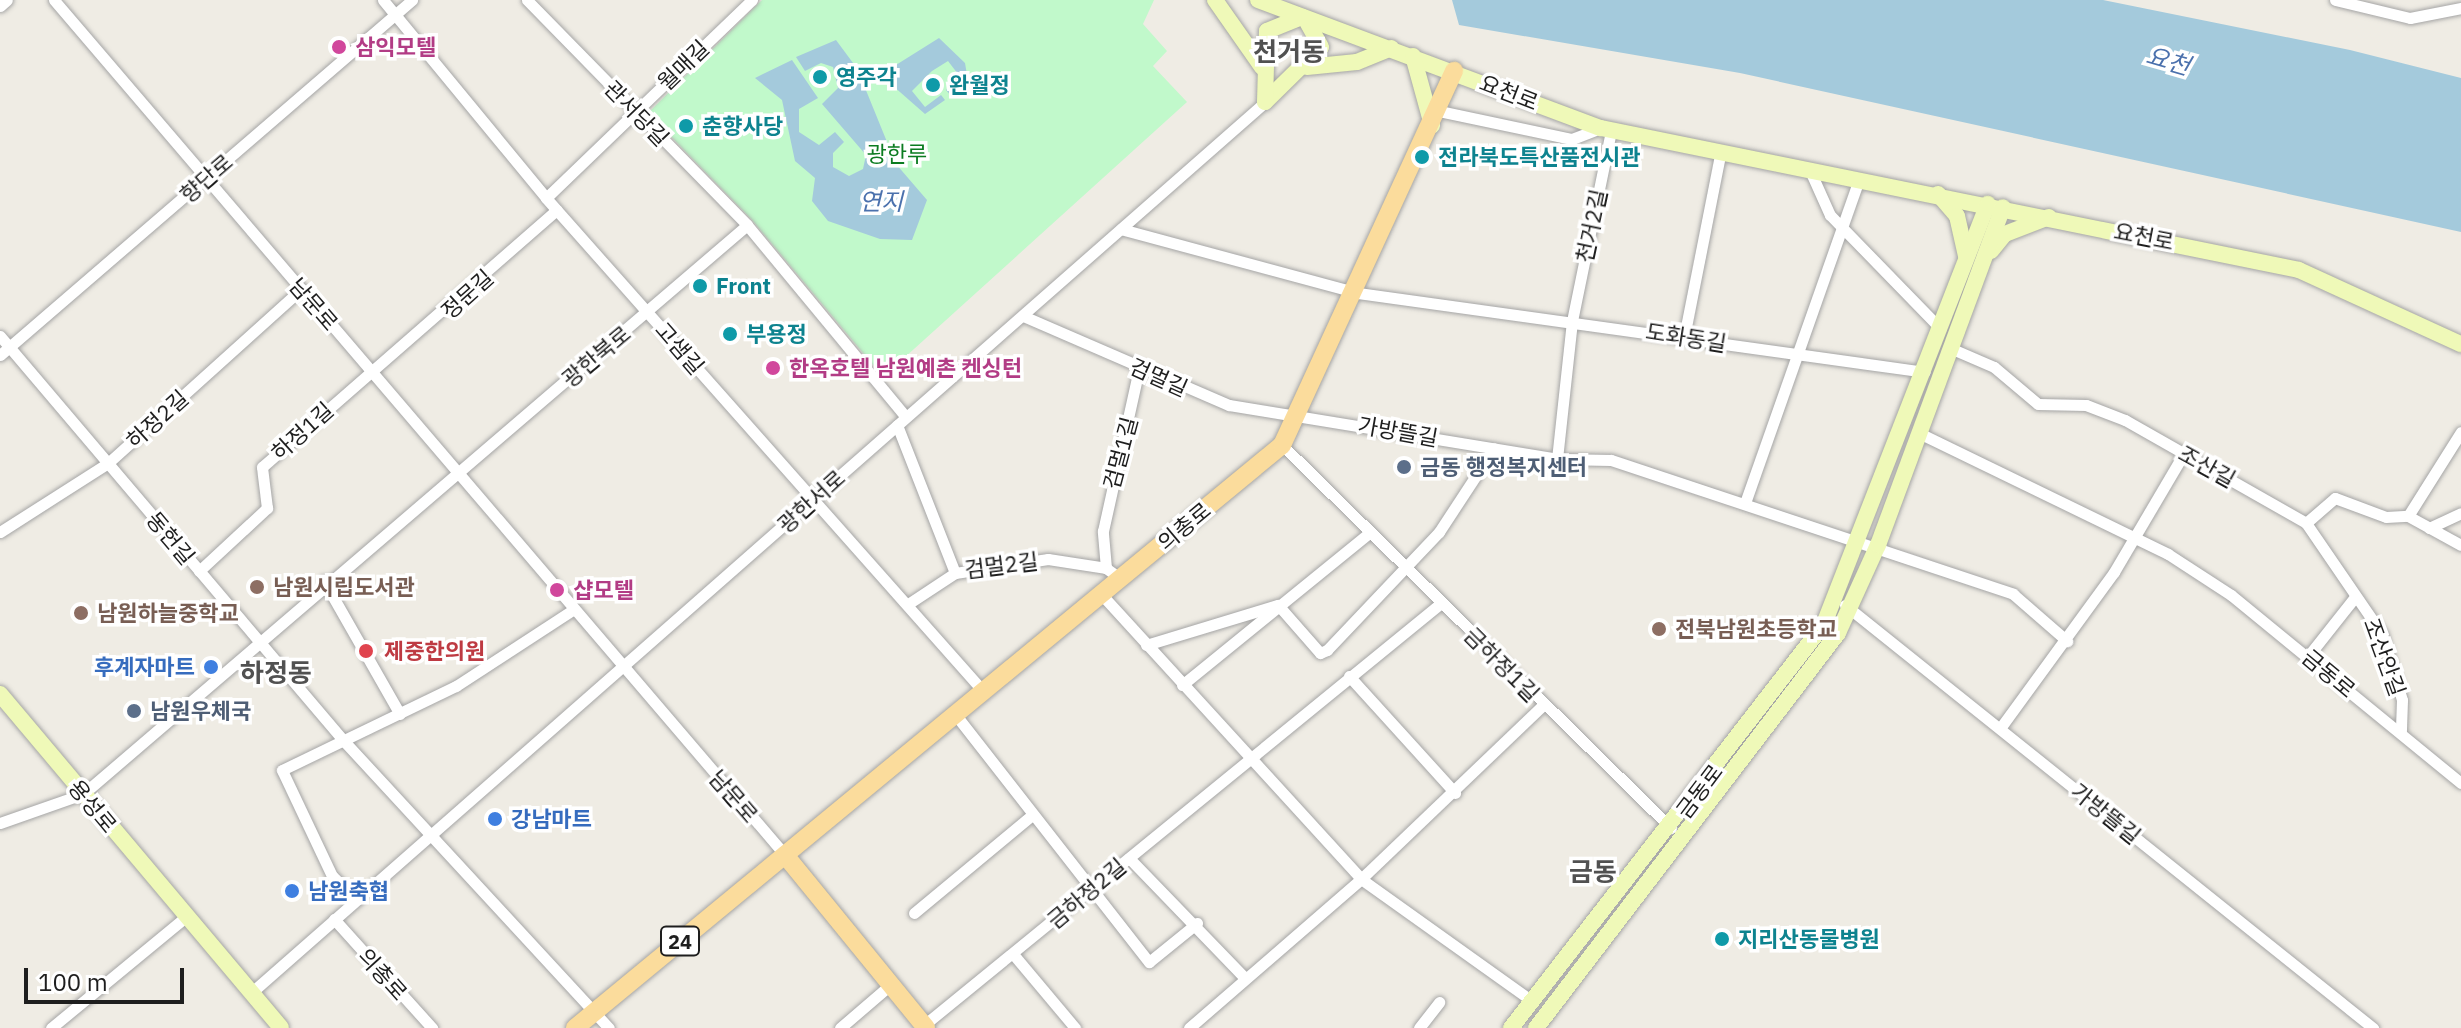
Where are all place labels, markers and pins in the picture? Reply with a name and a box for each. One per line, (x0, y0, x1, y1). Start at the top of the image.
place label: 삼익모텔 (355, 34, 436, 60)
marker: 삼익모텔 (330, 38, 348, 56)
place label: 영주각 (836, 64, 897, 90)
marker: 영주각 (811, 68, 829, 86)
place label: 완월정 (949, 72, 1010, 98)
marker: 완월정 (924, 76, 942, 94)
place label: 춘향사당 (702, 113, 783, 139)
marker: 춘향사당 (677, 117, 695, 135)
place label: 전라북도특산품전시관 (1438, 144, 1640, 170)
marker: 전라북도특산품전시관 (1413, 148, 1431, 166)
place label: Front (716, 273, 771, 299)
marker: Front (691, 277, 709, 295)
place label: 부용정 (746, 321, 807, 347)
marker: 부용정 (721, 325, 739, 343)
place label: 한옥호텔 남원예촌 켄싱턴 (789, 355, 1022, 381)
marker: 한옥호텔 남원예촌 켄싱턴 (764, 359, 782, 377)
place label: 금동 행정복지센터 (1420, 454, 1587, 480)
marker: 금동 행정복지센터 (1395, 458, 1413, 476)
place label: 남원시립도서관 (273, 574, 415, 600)
place label: 샵모텔 (573, 577, 634, 603)
marker: 남원시립도서관 (248, 578, 266, 596)
marker: 샵모텔 (548, 581, 566, 599)
place label: 남원하늘중학교 (97, 600, 239, 626)
marker: 남원하늘중학교 (72, 604, 90, 622)
place label: 전북남원초등학교 (1675, 616, 1837, 642)
marker: 전북남원초등학교 (1650, 620, 1668, 638)
place label: 제중한의원 (384, 638, 485, 664)
marker: 제중한의원 (355, 640, 377, 662)
place label: 후계자마트 (94, 654, 195, 680)
marker: 후계자마트 (202, 658, 220, 676)
place label: 남원우체국 (150, 698, 251, 724)
marker: 남원우체국 (125, 702, 143, 720)
place label: 강남마트 (511, 806, 592, 832)
marker: 강남마트 (486, 810, 504, 828)
place label: 남원축협 (308, 878, 389, 904)
marker: 남원축협 (283, 882, 301, 900)
place label: 지리산동물병원 (1738, 926, 1880, 952)
marker: 지리산동물병원 (1713, 930, 1731, 948)

